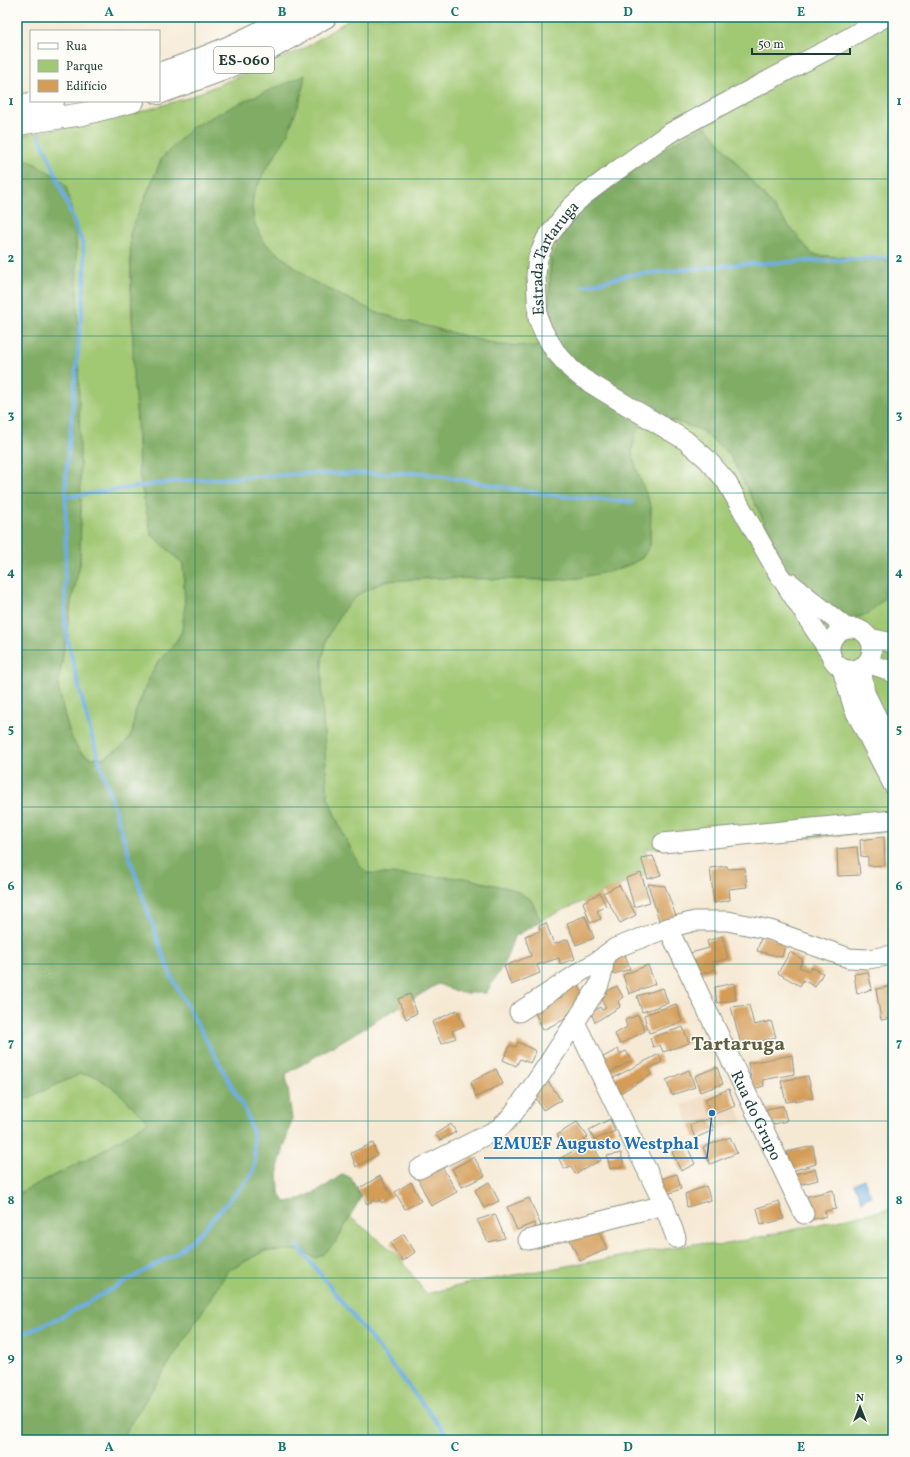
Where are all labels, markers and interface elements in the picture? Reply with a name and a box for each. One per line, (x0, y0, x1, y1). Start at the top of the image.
text: A (104, 4, 114, 22)
text: B (278, 4, 287, 22)
text: C (451, 4, 459, 22)
text: D (623, 4, 633, 22)
text: E (797, 4, 805, 22)
legend (30, 30, 160, 102)
scale bar (752, 30, 850, 56)
text: 50 m (758, 37, 784, 53)
text: Rua (66, 39, 87, 55)
road number: ES-060 (214, 47, 274, 73)
text: Parque (66, 59, 103, 75)
text: Edifício (66, 79, 107, 95)
text: 1 (8, 93, 14, 111)
text: 1 (896, 93, 902, 111)
street label: Estrada Tartaruga (527, 196, 584, 316)
text: 2 (8, 250, 15, 268)
text: 2 (896, 250, 903, 268)
text: 3 (8, 407, 15, 425)
text: 3 (896, 407, 903, 425)
text: 4 (7, 564, 15, 582)
text: 4 (895, 564, 903, 582)
text: 5 (8, 721, 14, 739)
text: 5 (896, 721, 902, 739)
text: 6 (7, 878, 15, 896)
text: 6 (895, 878, 903, 896)
district label: Tartaruga (691, 1031, 785, 1059)
text: 7 (8, 1035, 14, 1053)
text: 7 (896, 1035, 902, 1053)
street label: Rua do Grupo (724, 1067, 786, 1164)
callout: EMUEF Augusto Westphal (484, 1129, 707, 1158)
text: EMUEF Augusto Westphal (493, 1133, 699, 1156)
text: 8 (7, 1192, 15, 1210)
text: 8 (895, 1192, 903, 1210)
text: 9 (7, 1349, 15, 1367)
text: 9 (895, 1349, 903, 1367)
north arrow (840, 1387, 880, 1427)
text: N (856, 1391, 864, 1406)
text: A (104, 1439, 114, 1457)
text: B (278, 1439, 287, 1457)
text: C (451, 1439, 459, 1457)
text: D (623, 1439, 633, 1457)
text: E (797, 1439, 805, 1457)

